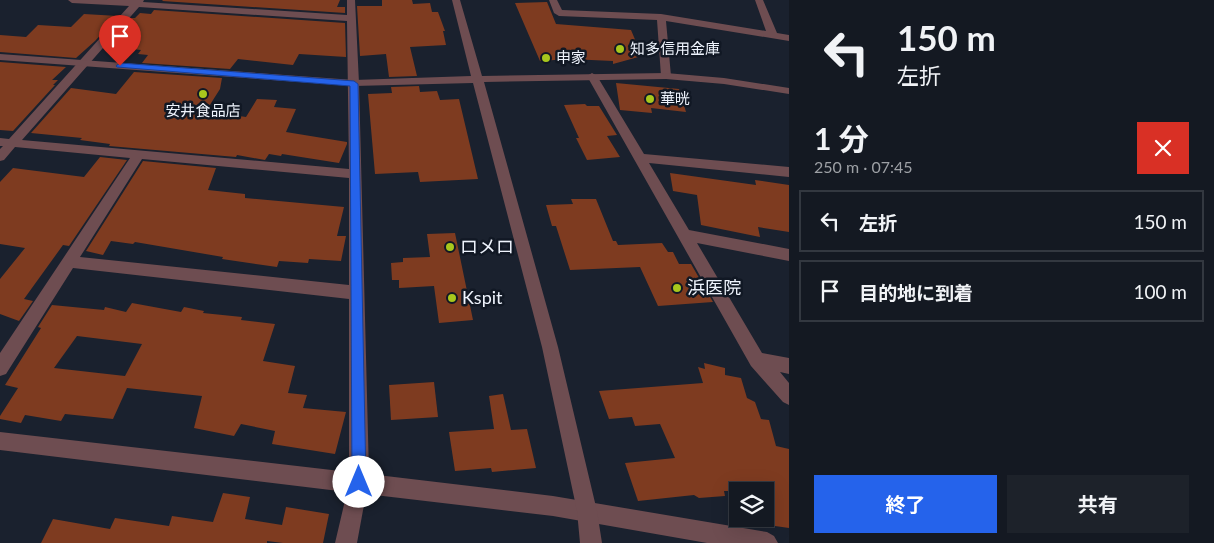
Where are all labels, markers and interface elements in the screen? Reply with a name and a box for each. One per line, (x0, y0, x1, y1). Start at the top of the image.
pin (99, 15, 141, 66)
text: 150 m (897, 16, 996, 58)
icon: left (814, 20, 879, 85)
icon: arrive (106, 22, 134, 50)
place label: 知多信用金庫 (630, 39, 720, 57)
marker: 知多信用金庫 (614, 43, 626, 55)
place label: 申家 (556, 48, 586, 66)
marker: 申家 (540, 52, 552, 64)
text: 左折 (897, 62, 941, 89)
marker: 安井食品店 (197, 88, 209, 100)
place label: 華晄 (660, 89, 690, 107)
marker: 華晄 (644, 93, 656, 105)
place label: 安井食品店 (165, 101, 241, 119)
text: 1 分 (814, 120, 869, 156)
button: close (1137, 122, 1189, 174)
text: 250 m · 07:45 (814, 157, 913, 176)
icon: left (816, 207, 844, 235)
text: 150 m (1133, 210, 1187, 233)
text: 左折 (859, 211, 897, 234)
place label: ロメロ (460, 235, 514, 257)
marker: ロメロ (444, 241, 456, 253)
place label: 浜医院 (687, 276, 741, 298)
icon: arrive (816, 277, 844, 305)
text: 100 m (1133, 280, 1187, 303)
text: 目的地に到着 (859, 281, 973, 304)
marker: 浜医院 (671, 282, 683, 294)
place label: Kspit (462, 286, 503, 308)
marker: Kspit (446, 292, 458, 304)
position arrow (332, 455, 384, 507)
button: 終了 (814, 475, 997, 533)
button: 共有 (1007, 475, 1189, 533)
map controls (729, 482, 774, 527)
button: layers (729, 482, 774, 527)

